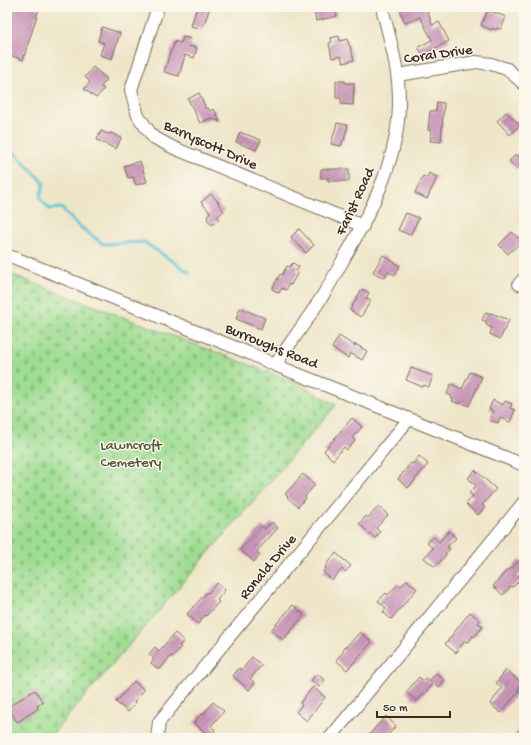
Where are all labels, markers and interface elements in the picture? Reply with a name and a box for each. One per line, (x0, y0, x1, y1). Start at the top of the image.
street label: Coral Drive (403, 41, 474, 69)
street label: Barryscott Drive (160, 117, 260, 175)
street label: Farist Road (332, 164, 380, 239)
street label: Burroughs Road (221, 320, 321, 374)
park label: Lawncroft Cemetery (100, 437, 164, 472)
street label: Ronald Drive (236, 531, 301, 604)
scale bar (377, 693, 450, 719)
text: 50 m (383, 702, 408, 716)

